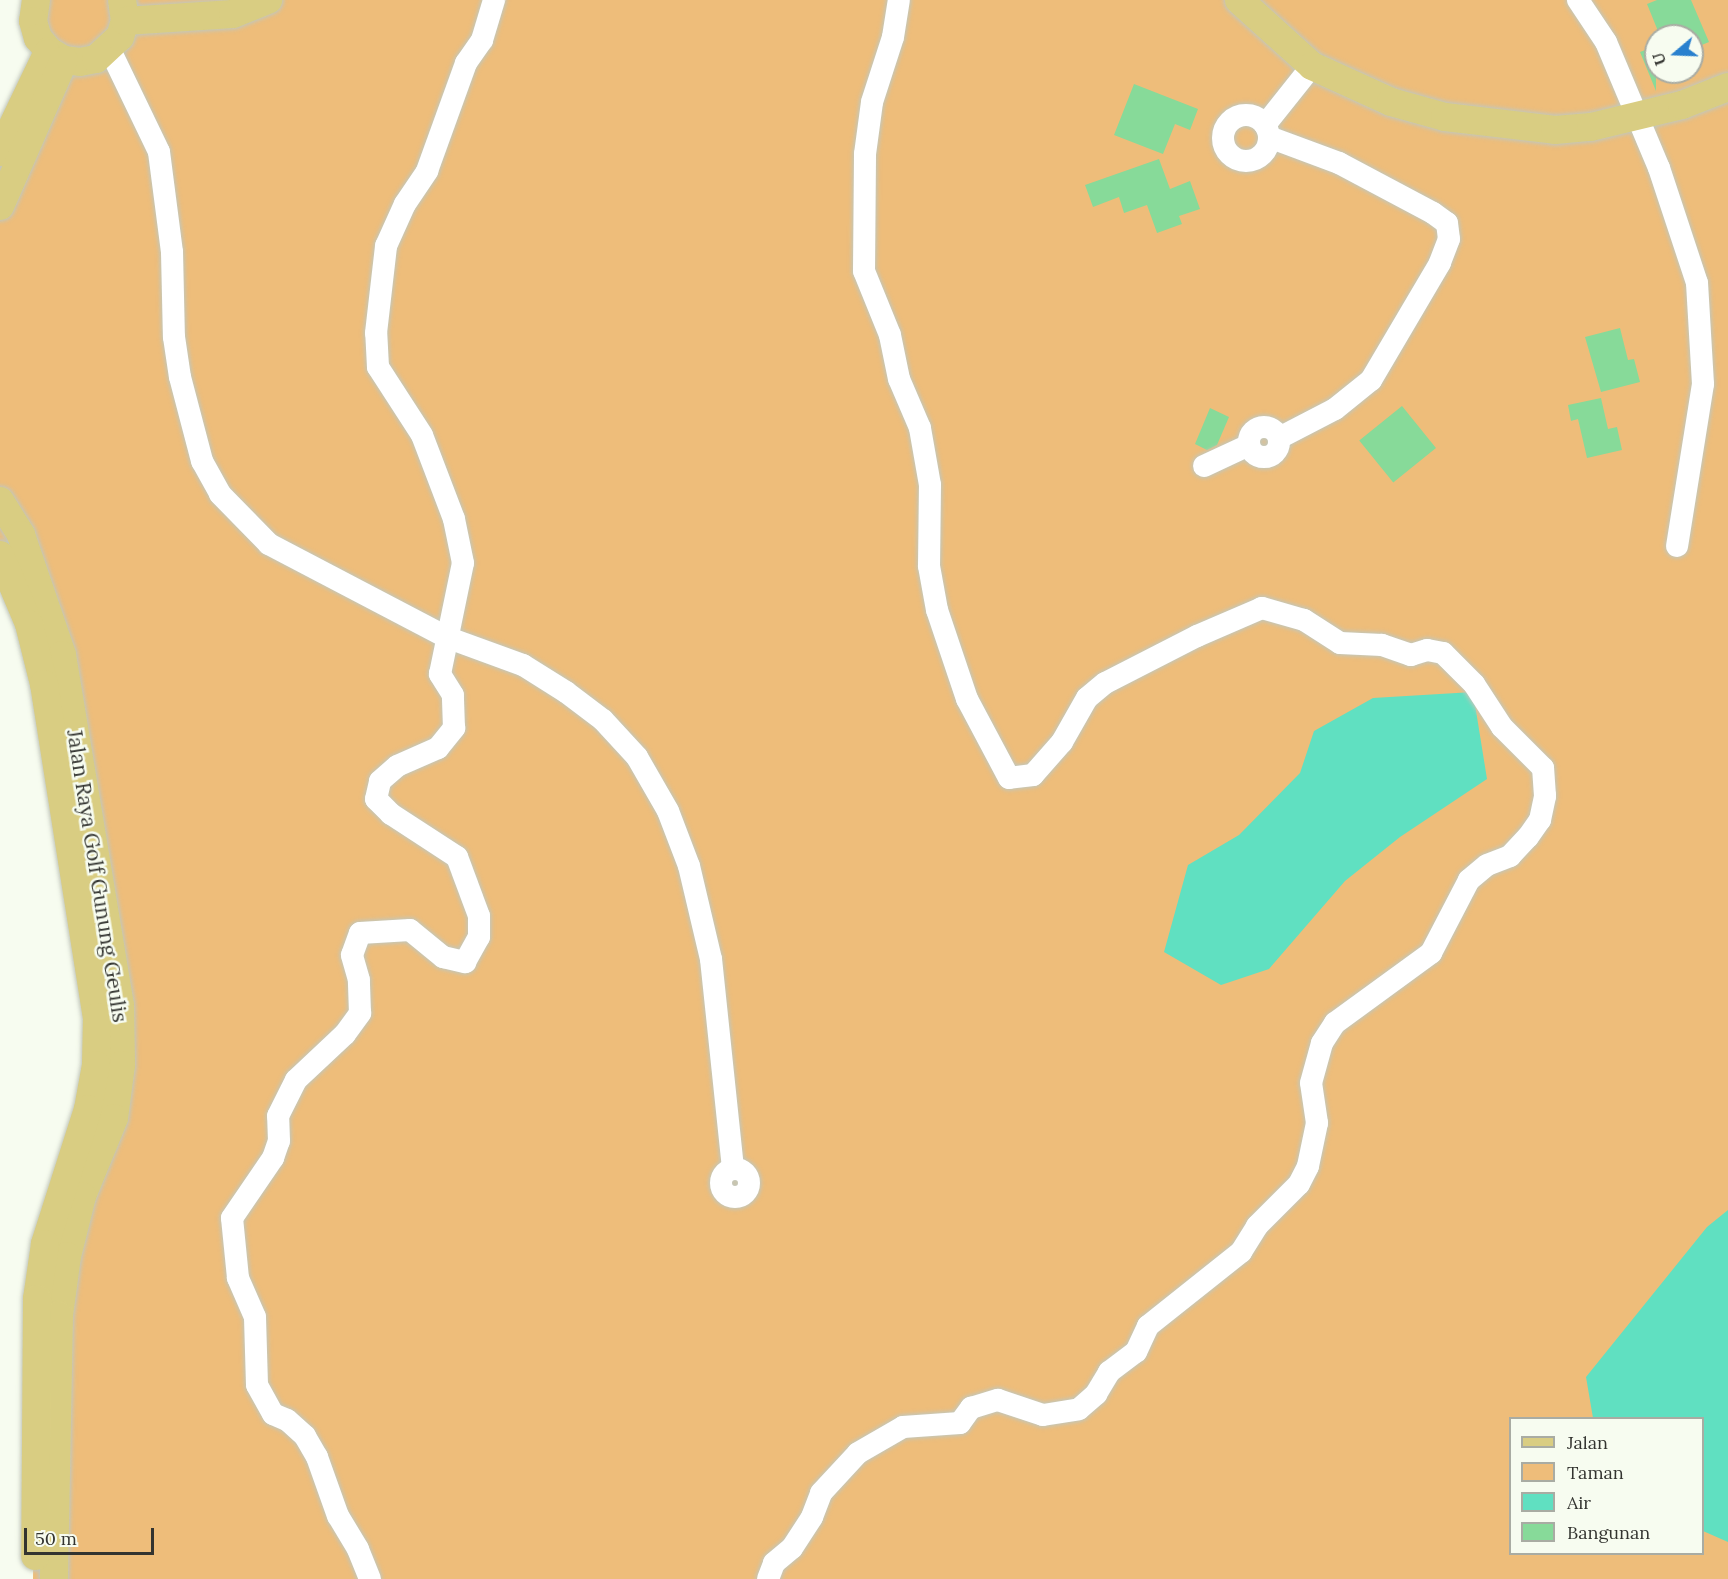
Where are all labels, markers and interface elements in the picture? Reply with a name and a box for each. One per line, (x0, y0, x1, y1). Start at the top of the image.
north arrow (1644, 24, 1704, 84)
text: U (1647, 50, 1670, 68)
street label: Jalan Raya Golf Gunung Geulis (61, 728, 133, 1024)
legend (1509, 1417, 1704, 1555)
text: Jalan (1567, 1431, 1608, 1454)
text: Taman (1567, 1461, 1624, 1484)
text: Air (1567, 1491, 1591, 1514)
scale bar (27, 1516, 158, 1554)
text: Bangunan (1567, 1521, 1650, 1544)
text: 50 m (35, 1527, 77, 1550)

